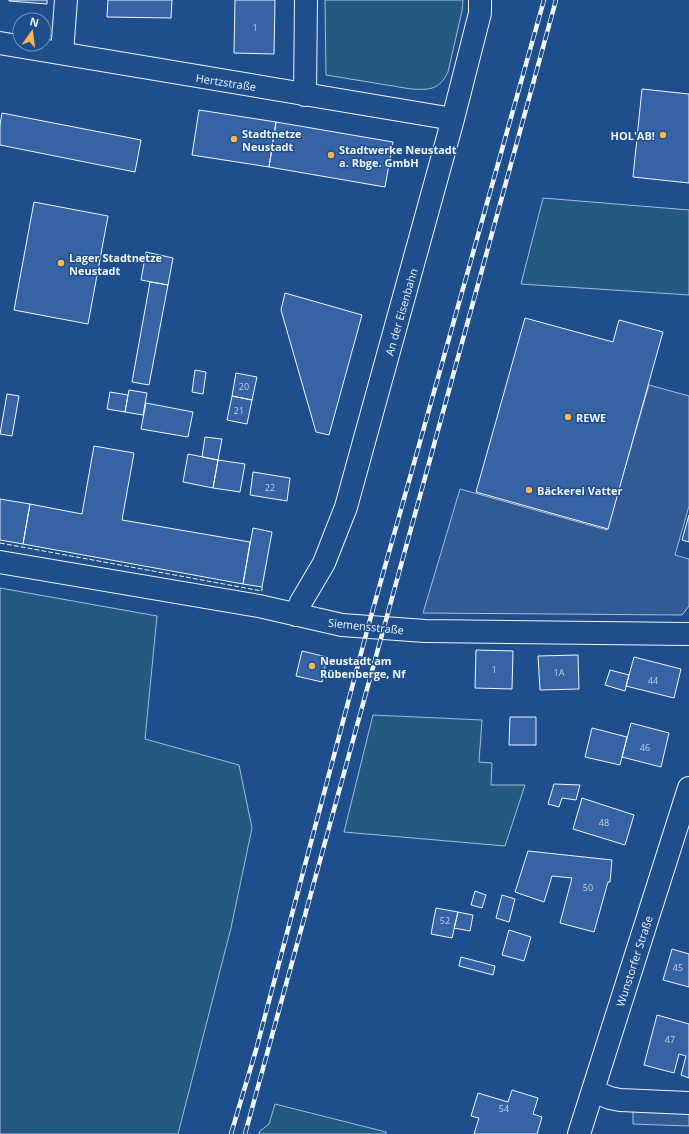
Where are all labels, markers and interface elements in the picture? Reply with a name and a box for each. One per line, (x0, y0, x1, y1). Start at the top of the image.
north arrow (12, 12, 52, 52)
text: N (28, 13, 41, 30)
house number: 1 (252, 21, 258, 34)
street label: Hertzstraße (195, 70, 257, 94)
place label: Stadtnetze Neustadt (242, 126, 302, 154)
place label: HOL'AB! (611, 128, 655, 143)
marker: HOL'AB! (658, 130, 668, 140)
marker: Stadtnetze Neustadt (229, 134, 239, 144)
place label: Stadtwerke Neustadt a. Rbge. GmbH (339, 142, 457, 170)
marker: Stadtwerke Neustadt a. Rbge. GmbH (326, 150, 336, 160)
place label: Lager Stadtnetze Neustadt (69, 250, 163, 278)
marker: Lager Stadtnetze Neustadt (56, 258, 66, 268)
street label: An der Eisenbahn (381, 267, 421, 357)
house number: 20 (239, 380, 249, 393)
house number: 21 (234, 404, 244, 417)
place label: REWE (576, 410, 606, 425)
marker: REWE (563, 412, 573, 422)
house number: 22 (265, 481, 275, 494)
place label: Bäckerei Vatter (537, 483, 623, 498)
marker: Bäckerei Vatter (524, 485, 534, 495)
street label: Siemensstraße (327, 615, 405, 637)
place label: Neustadt am Rübenberge, Nf (320, 653, 406, 681)
marker: Neustadt am Rübenberge, Nf (307, 661, 317, 671)
house number: 1 (491, 663, 497, 676)
house number: 1A (554, 666, 565, 679)
house number: 44 (648, 674, 658, 687)
house number: 46 (640, 741, 650, 754)
house number: 48 (599, 816, 609, 829)
house number: 50 (583, 881, 593, 894)
house number: 52 (440, 914, 450, 927)
street label: Wunstorfer Straße (612, 914, 656, 1008)
house number: 45 (673, 961, 683, 974)
house number: 47 (665, 1033, 675, 1046)
house number: 54 (499, 1102, 509, 1115)

